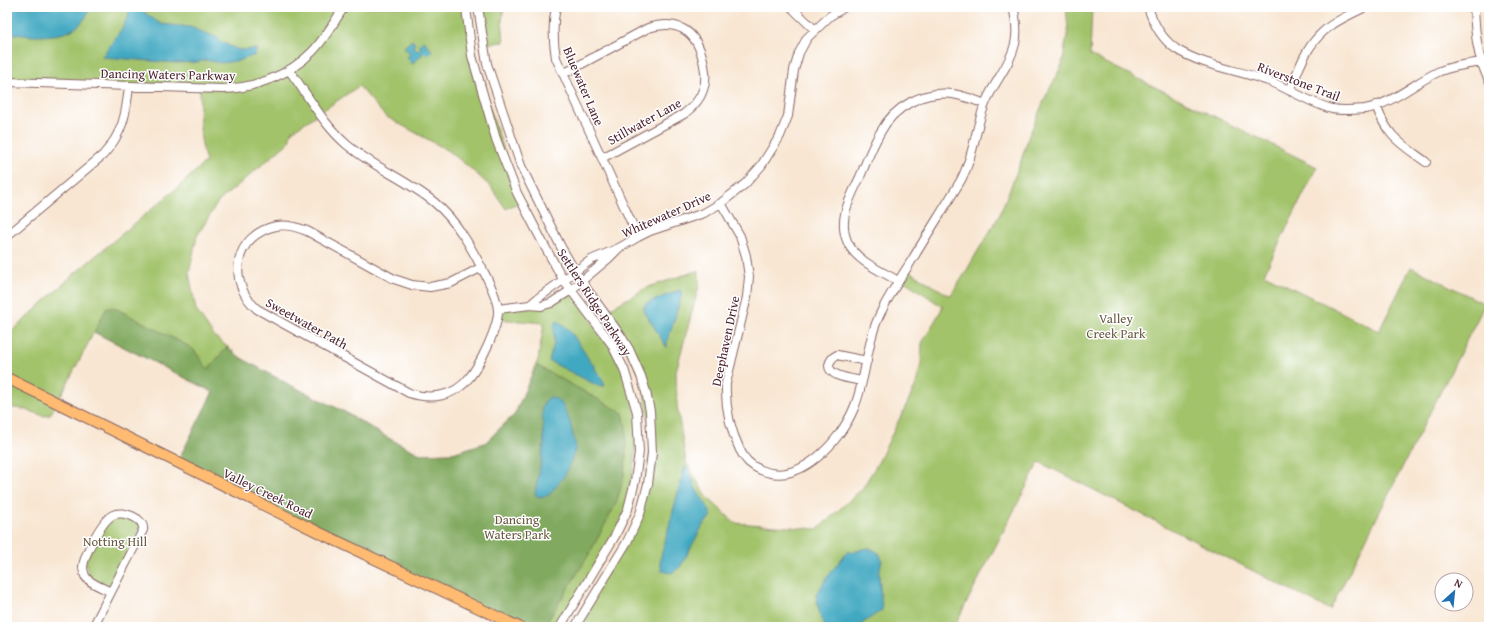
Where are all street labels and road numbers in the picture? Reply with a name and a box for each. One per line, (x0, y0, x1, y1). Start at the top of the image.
street label: Bluewater Lane (558, 44, 609, 129)
street label: Riverstone Trail (1255, 57, 1343, 106)
street label: Dancing Waters Parkway (100, 64, 236, 85)
street label: Stillwater Lane (604, 93, 685, 150)
street label: Whitewater Drive (619, 186, 714, 243)
street label: Settlers Ridge Parkway (553, 245, 637, 360)
street label: Sweetwater Path (262, 293, 352, 354)
street label: Deephaven Drive (707, 294, 744, 388)
street label: Valley Creek Road (220, 463, 316, 523)

